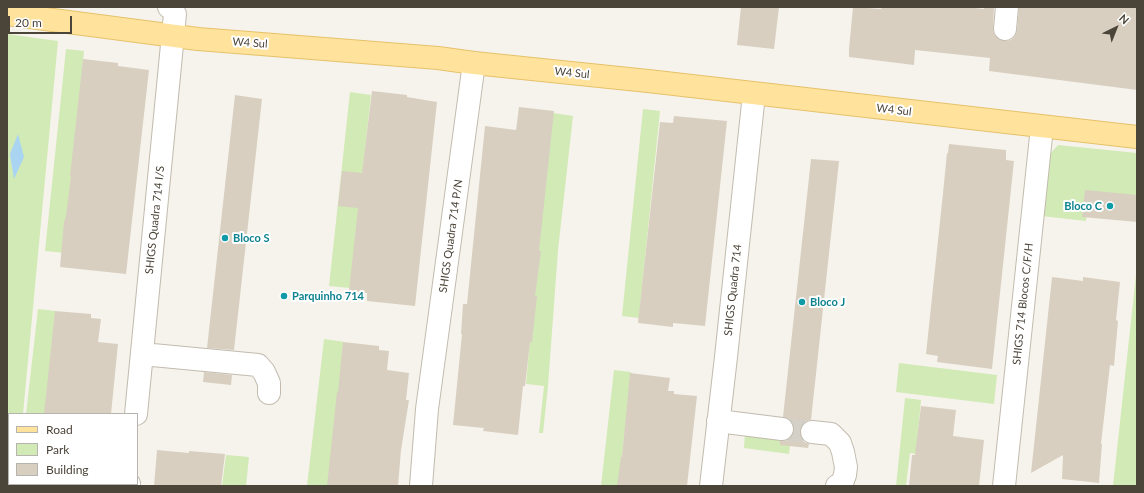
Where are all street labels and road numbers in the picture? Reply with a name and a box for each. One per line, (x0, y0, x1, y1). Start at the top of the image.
street label: W4 Sul (232, 35, 268, 51)
street label: W4 Sul (554, 65, 590, 81)
street label: W4 Sul (876, 101, 912, 119)
street label: SHIGS Quadra 714 I/S (143, 165, 167, 275)
street label: SHIGS Quadra 714 P/N (437, 178, 465, 294)
street label: SHIGS 714 Blocos C/F/H (1010, 242, 1036, 366)
street label: SHIGS Quadra 714 (722, 244, 744, 336)

